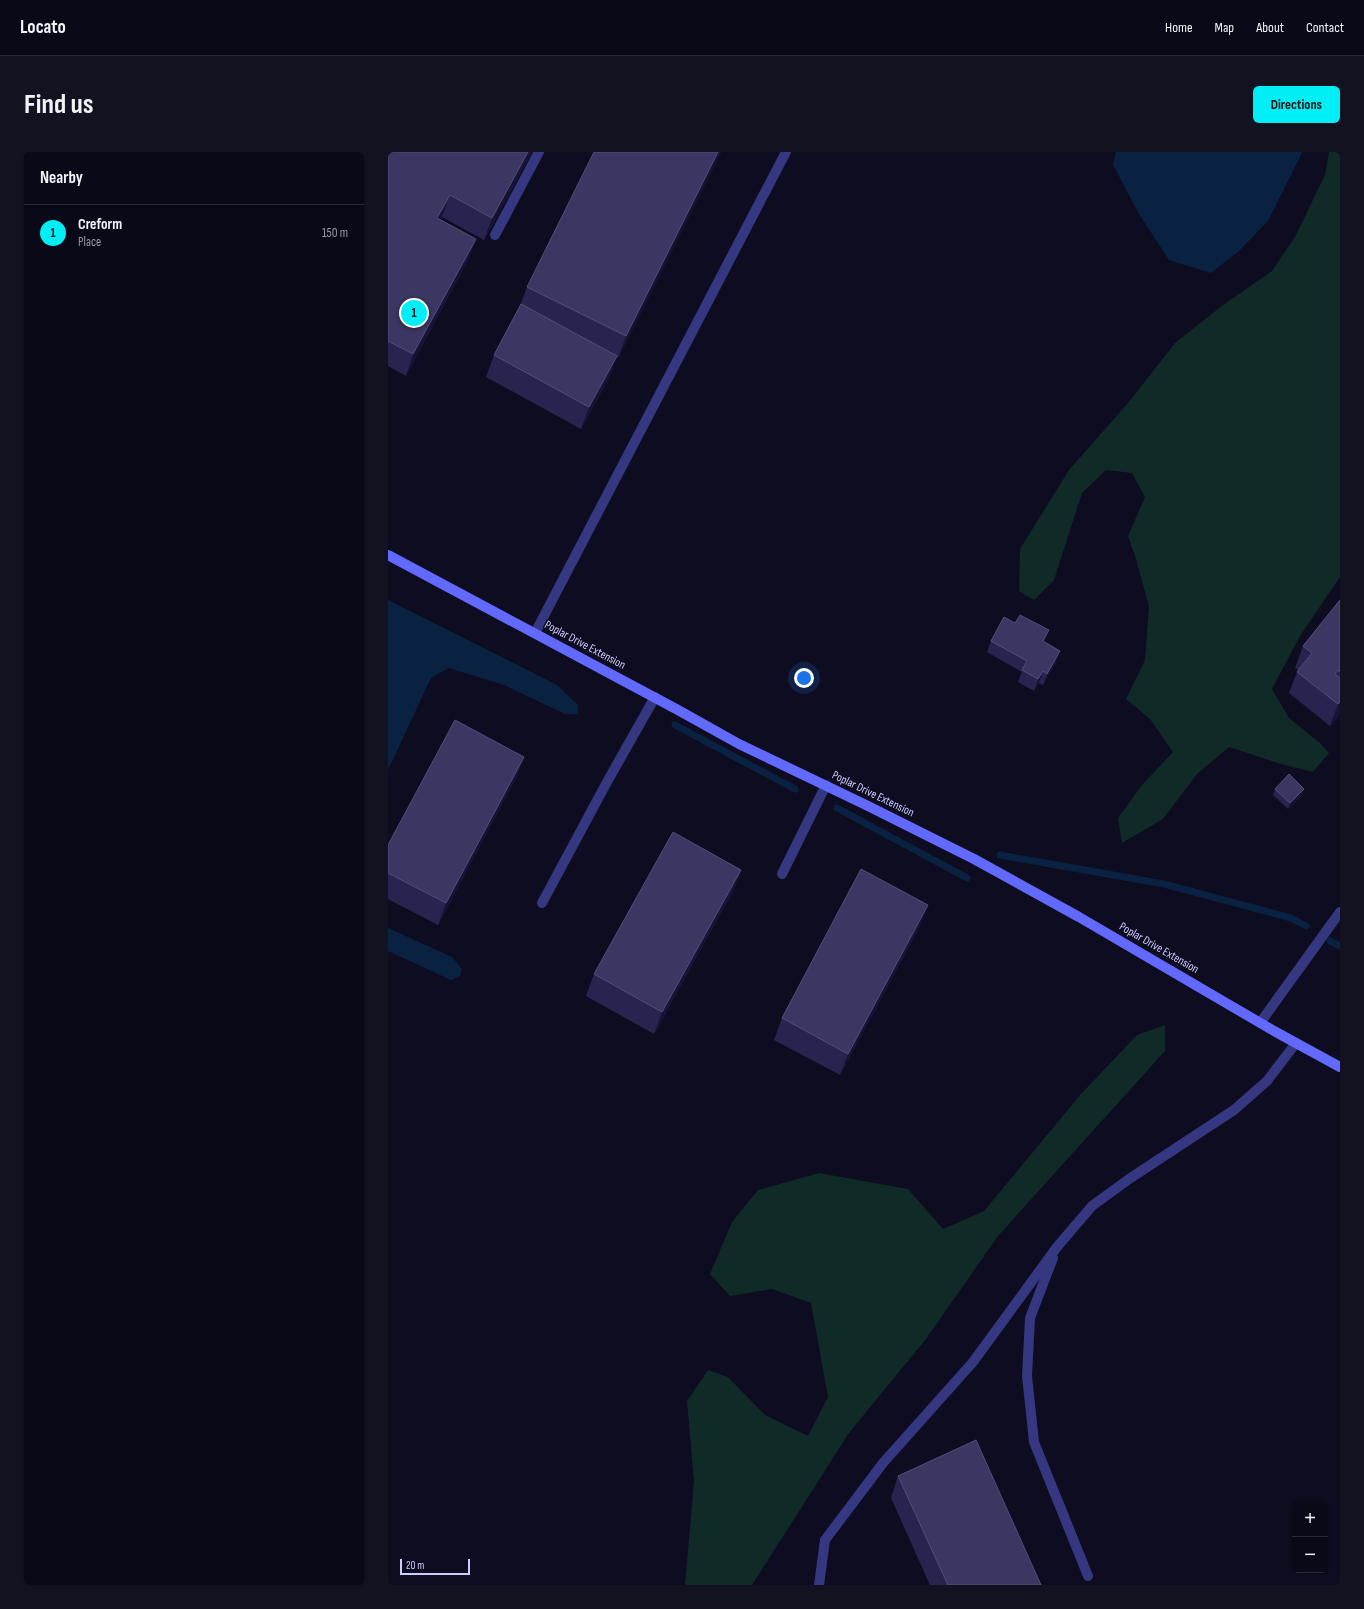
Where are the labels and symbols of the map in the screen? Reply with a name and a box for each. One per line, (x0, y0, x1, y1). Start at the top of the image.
pin: 1 (401, 298, 427, 328)
street label: Poplar Drive Extension (542, 617, 628, 673)
your location (794, 668, 814, 688)
street label: Poplar Drive Extension (829, 768, 917, 820)
street label: Poplar Drive Extension (1116, 919, 1202, 977)
scale bar (400, 1557, 470, 1576)

